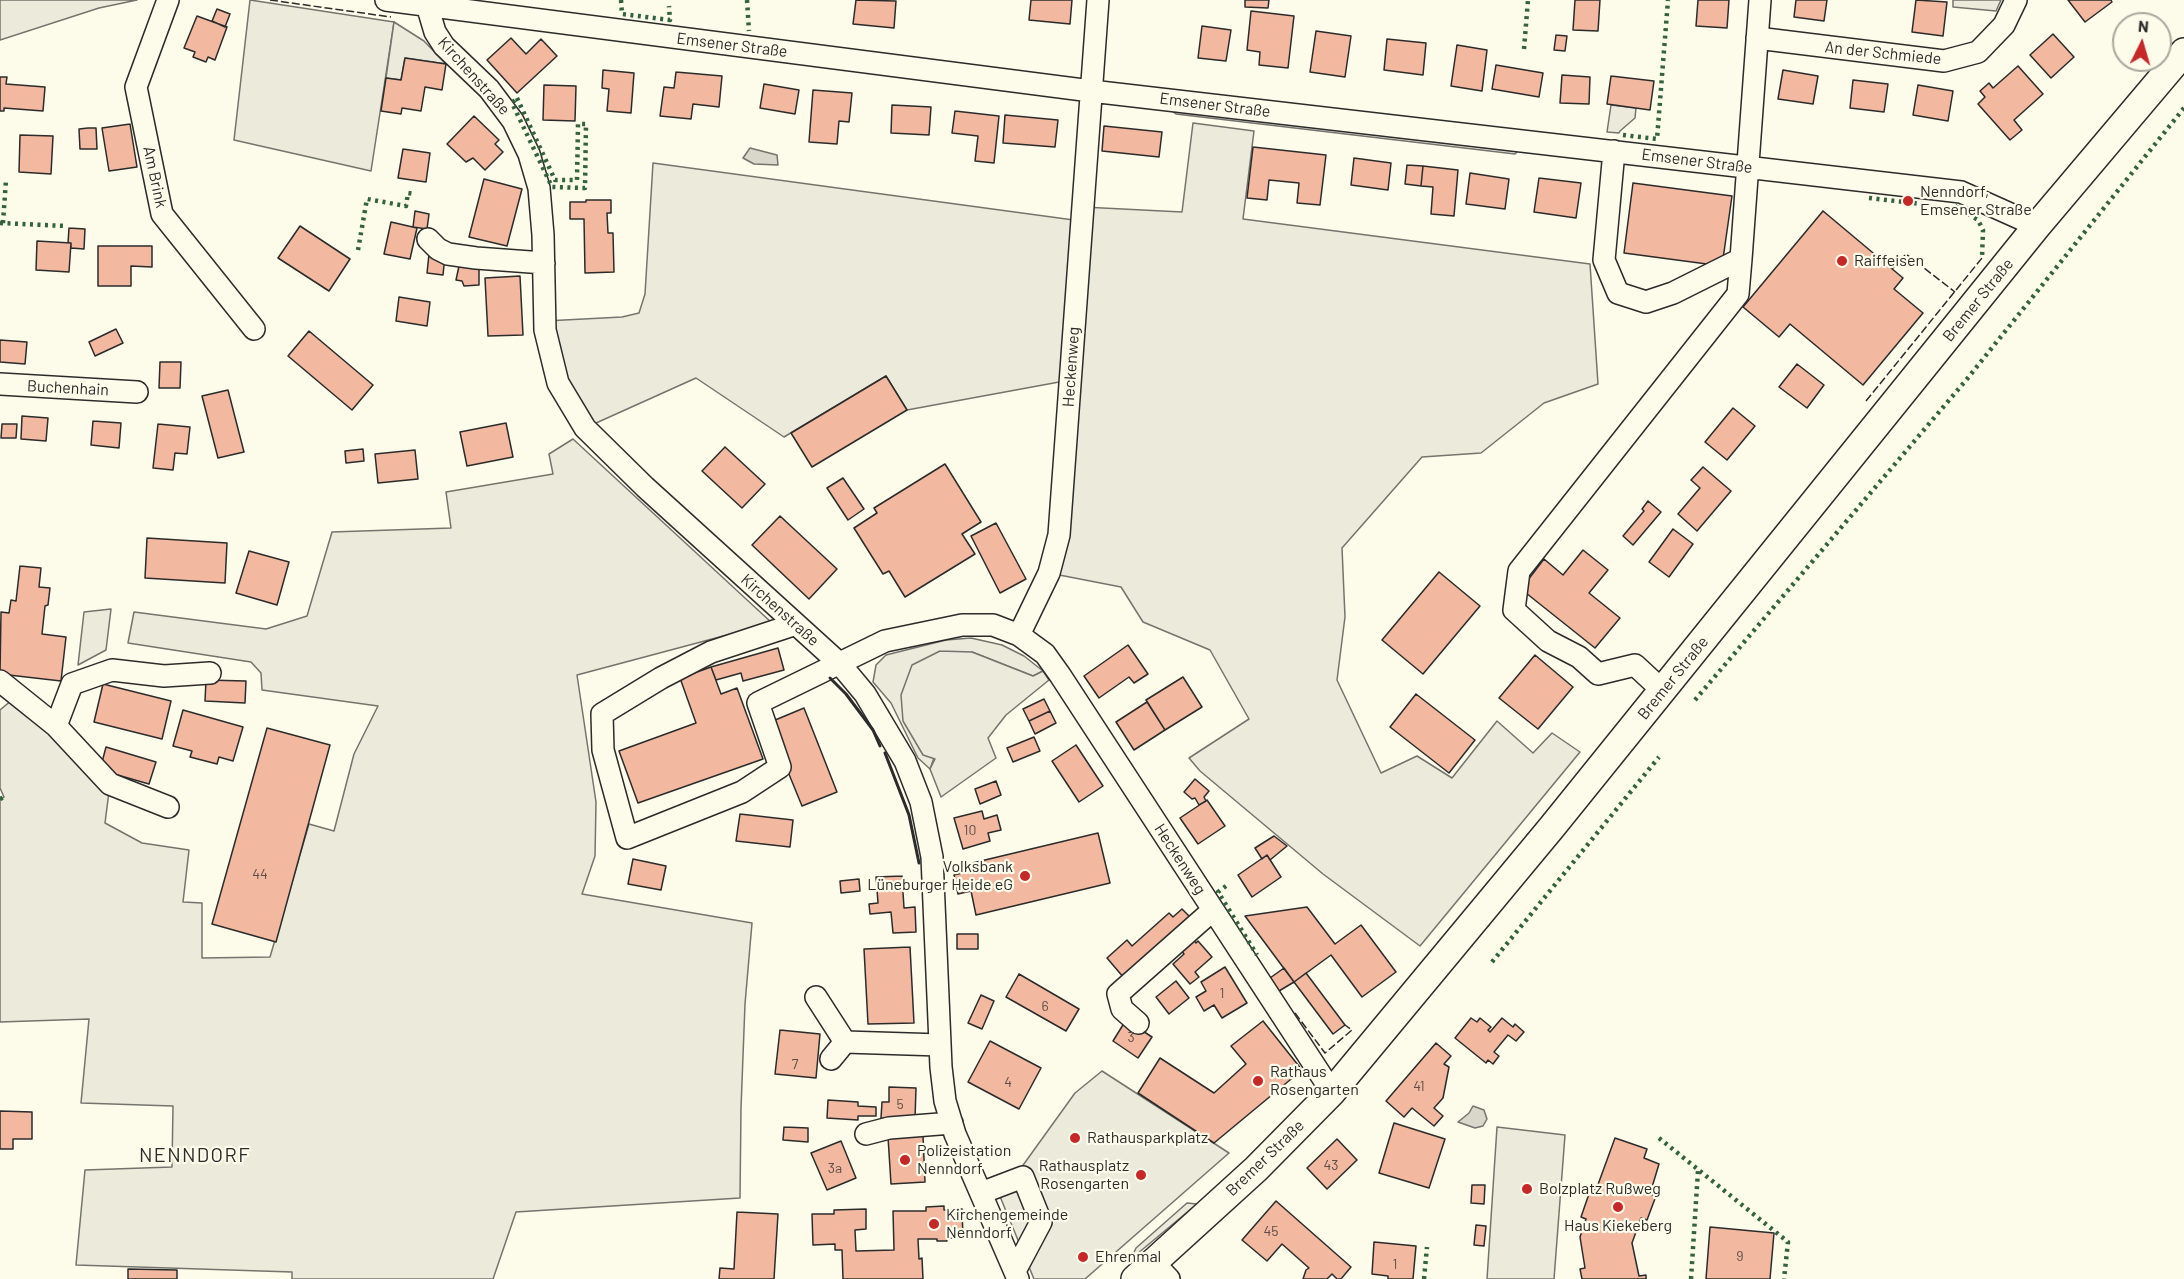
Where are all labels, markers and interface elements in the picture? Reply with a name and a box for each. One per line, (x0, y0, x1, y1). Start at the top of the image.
north arrow (2112, 12, 2172, 72)
text: N (2137, 16, 2150, 35)
street label: Emsener Straße (675, 29, 789, 61)
street label: Kirchenstraße (434, 33, 514, 119)
street label: An der Schmiede (1824, 37, 1942, 69)
street label: Emsener Straße (1158, 89, 1272, 121)
street label: Am Brink (139, 144, 171, 210)
street label: Emsener Straße (1640, 145, 1754, 177)
place label: Nenndorf, Emsener Straße (1920, 182, 2032, 220)
marker: Nenndorf, Emsener Straße (1901, 194, 1915, 208)
place label: Raiffeisen (1854, 251, 1924, 271)
marker: Raiffeisen (1835, 254, 1849, 268)
street label: Bremer Straße (1939, 254, 2017, 346)
street label: Heckenweg (1059, 326, 1083, 408)
street label: Buchenhain (27, 376, 109, 400)
street label: Kirchenstraße (737, 570, 823, 650)
street label: Bremer Straße (1634, 632, 1712, 724)
street label: Heckenweg (1150, 820, 1210, 898)
house number: 10 (964, 822, 976, 838)
place label: Volksbank Lüneburger Heide eG (867, 857, 1013, 895)
house number: 44 (252, 866, 268, 882)
marker: Volksbank Lüneburger Heide eG (1018, 869, 1032, 883)
house number: 1 (1220, 985, 1224, 1001)
house number: 6 (1041, 998, 1049, 1014)
house number: 3 (1127, 1029, 1135, 1045)
house number: 7 (792, 1056, 798, 1072)
place label: Rathaus Rosengarten (1270, 1062, 1359, 1100)
house number: 4 (1004, 1074, 1012, 1090)
marker: Rathaus Rosengarten (1251, 1074, 1265, 1088)
house number: 41 (1413, 1078, 1425, 1094)
house number: 5 (896, 1096, 904, 1112)
street label: Bremer Straße (1222, 1116, 1308, 1200)
place label: Rathausparkplatz (1087, 1128, 1208, 1148)
marker: Rathausparkplatz (1068, 1131, 1082, 1145)
place label: Polizeistation Nenndorf (917, 1141, 1011, 1179)
district label: NENNDORF (139, 1143, 251, 1167)
marker: Polizeistation Nenndorf (898, 1153, 912, 1167)
place label: Rathausplatz Rosengarten (1039, 1156, 1129, 1194)
house number: 43 (1324, 1157, 1338, 1173)
house number: 3a (828, 1160, 842, 1176)
marker: Rathausplatz Rosengarten (1134, 1168, 1148, 1182)
place label: Bolzplatz Rußweg (1539, 1179, 1661, 1199)
marker: Bolzplatz Rußweg (1520, 1182, 1534, 1196)
marker: Haus Kiekeberg (1611, 1200, 1625, 1214)
place label: Kirchengemeinde Nenndorf (946, 1205, 1068, 1243)
place label: Haus Kiekeberg (1564, 1216, 1672, 1236)
marker: Kirchengemeinde Nenndorf (927, 1217, 941, 1231)
house number: 45 (1264, 1223, 1278, 1239)
place label: Ehrenmal (1095, 1247, 1161, 1267)
house number: 9 (1736, 1248, 1744, 1264)
marker: Ehrenmal (1076, 1250, 1090, 1264)
house number: 1 (1393, 1256, 1397, 1272)

